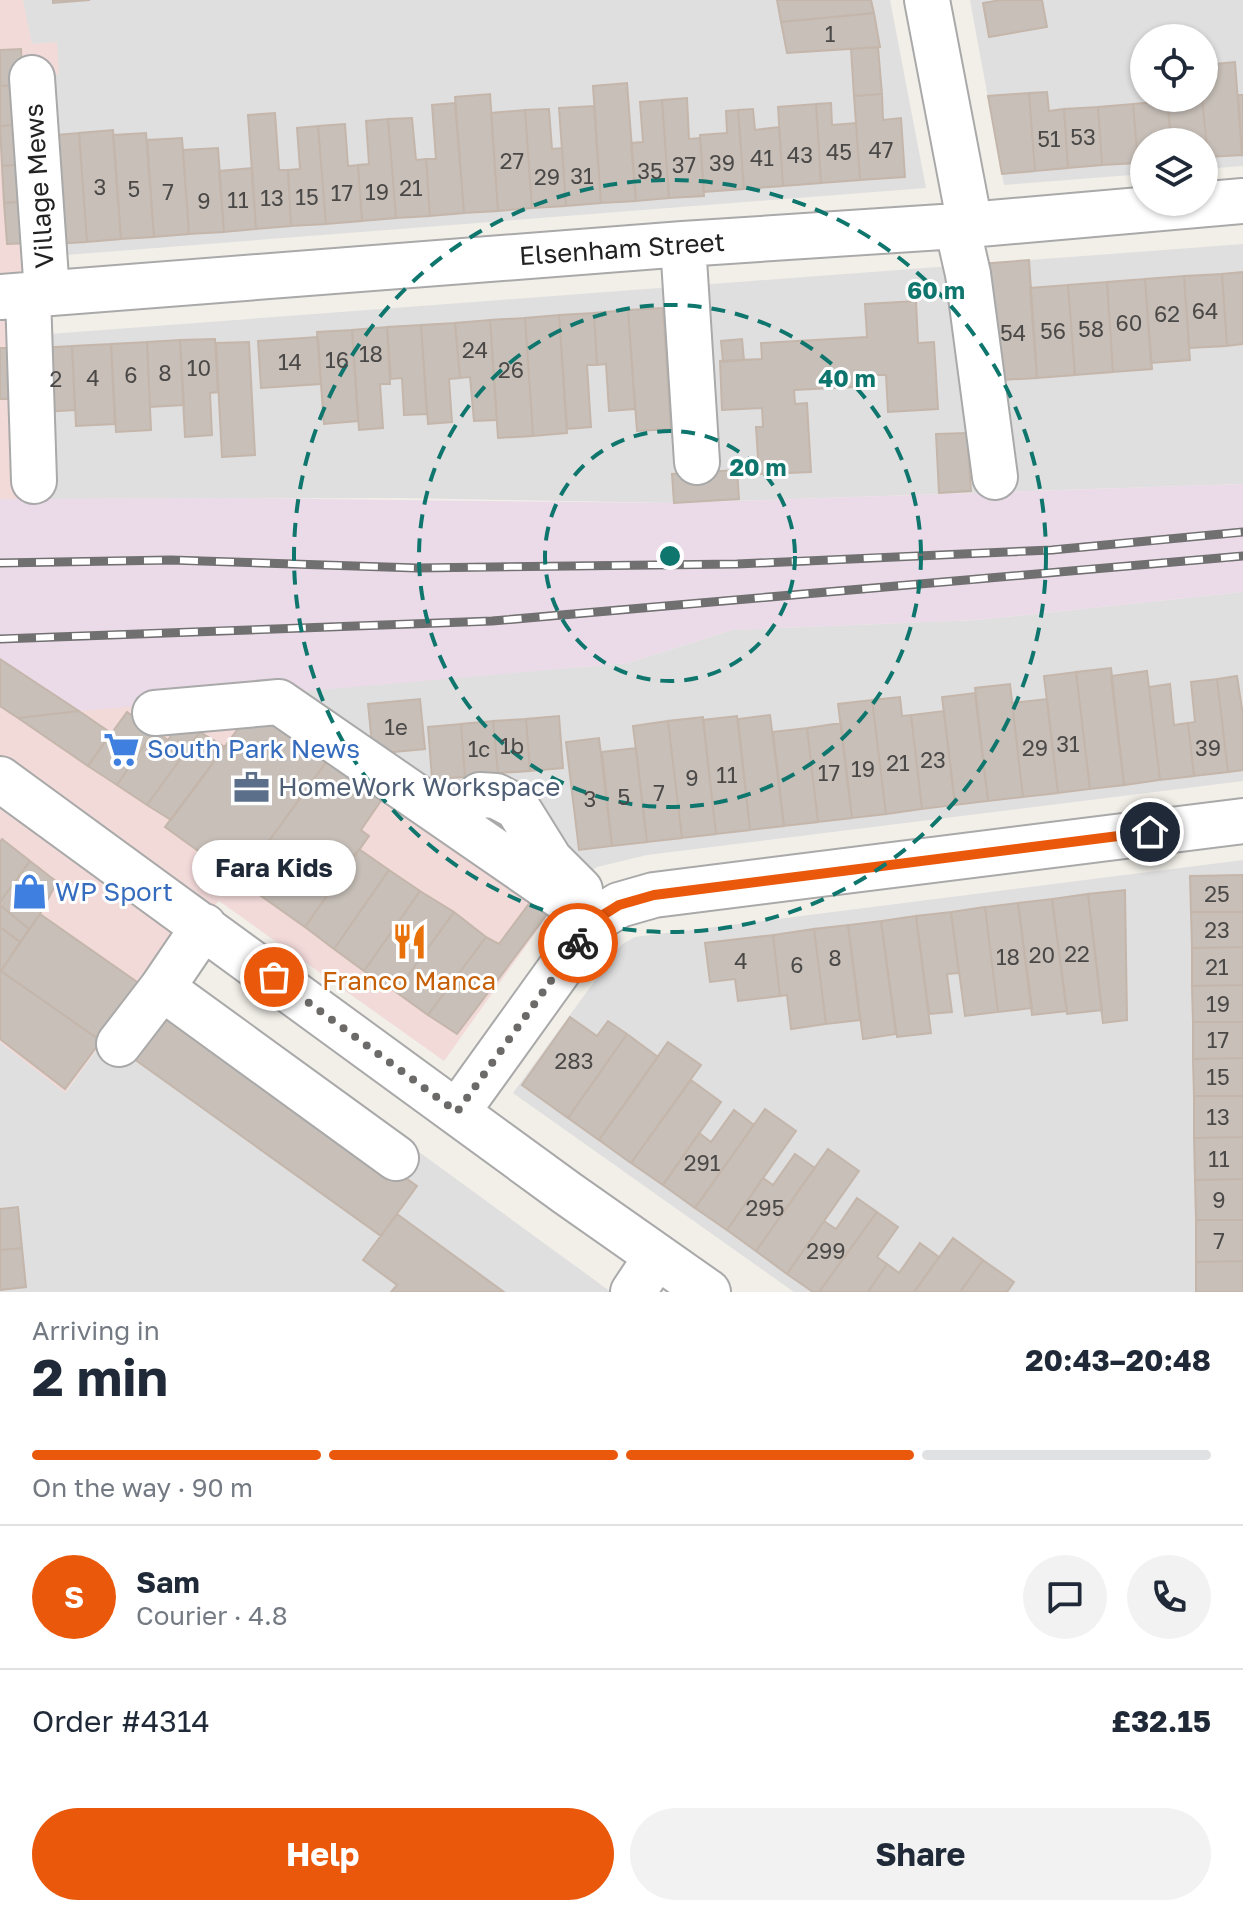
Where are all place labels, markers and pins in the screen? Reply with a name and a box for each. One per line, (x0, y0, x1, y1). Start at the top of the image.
centre of rings (656, 542, 684, 570)
supermarket icon: South Park News (102, 730, 140, 768)
place label: South Park News (147, 733, 360, 764)
office icon: HomeWork Workspace (233, 768, 271, 806)
place label: HomeWork Workspace (278, 771, 560, 802)
pin (1116, 798, 1184, 866)
callout: Fara Kids (192, 841, 356, 897)
shop icon: WP Sport (10, 873, 48, 911)
place label: WP Sport (55, 876, 173, 907)
restaurant icon: Franco Manca (390, 923, 428, 961)
pin (240, 943, 308, 1011)
place label: Franco Manca (322, 965, 496, 996)

